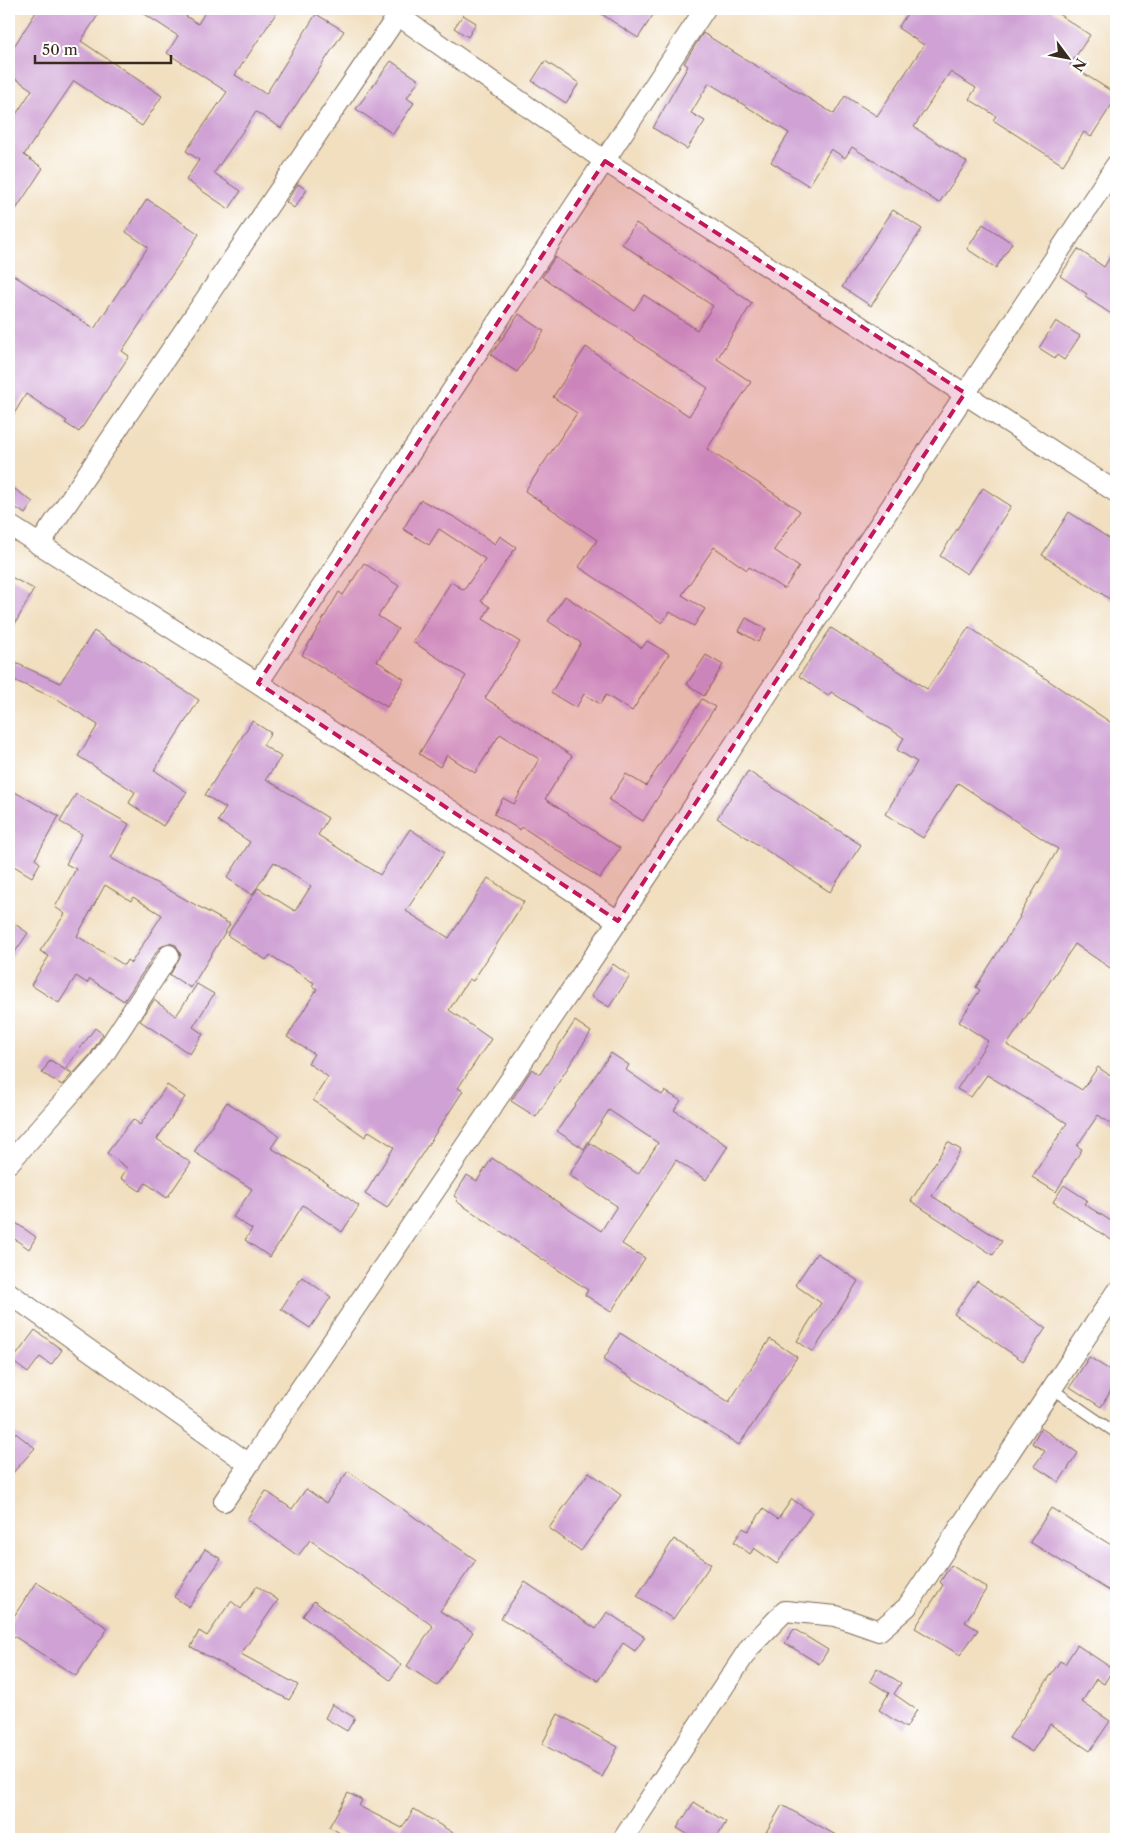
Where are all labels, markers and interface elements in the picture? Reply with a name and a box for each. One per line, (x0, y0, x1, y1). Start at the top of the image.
scale bar (35, 32, 171, 64)
north arrow (1042, 32, 1092, 82)
text: 50 m (42, 40, 78, 59)
text: N (1068, 55, 1090, 75)

